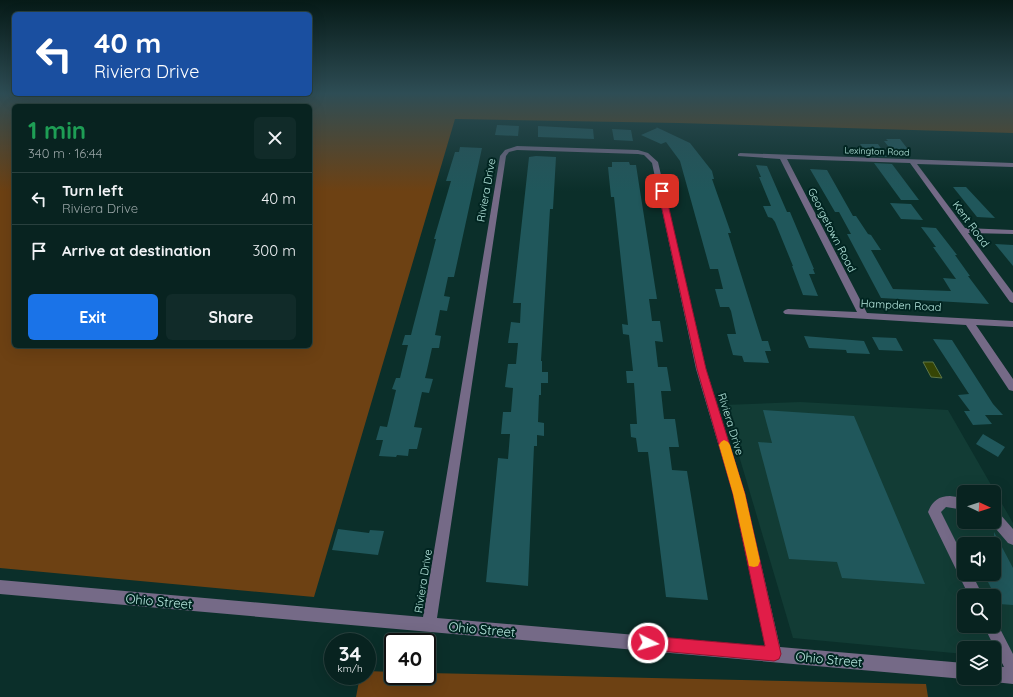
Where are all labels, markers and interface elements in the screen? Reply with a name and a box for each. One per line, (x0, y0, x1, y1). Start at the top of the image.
text: 40 m (94, 25, 161, 60)
icon: left (28, 28, 80, 80)
text: Riviera Drive (94, 60, 199, 83)
text: 1 min (28, 115, 86, 145)
button: close (254, 117, 296, 159)
street label: Lexington Road (844, 144, 910, 158)
text: 340 m · 16:44 (28, 145, 102, 161)
street label: Riviera Drive (474, 157, 498, 223)
pin (645, 174, 679, 208)
icon: arrive (651, 180, 673, 202)
text: Turn left (62, 181, 124, 200)
street label: Georgetown Road (805, 186, 859, 274)
icon: left (28, 188, 50, 210)
text: 40 m (261, 189, 296, 208)
street label: Kent Road (950, 198, 992, 250)
text: Riviera Drive (62, 200, 138, 216)
icon: arrive (28, 240, 50, 262)
text: Arrive at destination (62, 241, 211, 260)
text: 300 m (253, 241, 296, 260)
button: Exit (28, 294, 158, 340)
button: Share (166, 294, 296, 340)
street label: Hampden Road (860, 296, 942, 314)
street label: Riviera Drive (715, 391, 747, 457)
north arrow (957, 485, 1001, 529)
map controls (957, 485, 1001, 685)
button: sound (957, 537, 1001, 581)
street label: Riviera Drive (411, 548, 435, 614)
button: search (957, 589, 1001, 633)
street label: Ohio Street (125, 590, 193, 612)
street label: Ohio Street (448, 618, 516, 640)
position arrow (627, 622, 669, 664)
speed limit sign: 40 (384, 633, 436, 685)
text: 34 (339, 641, 361, 666)
button: layers (957, 641, 1001, 685)
street label: Ohio Street (795, 648, 863, 670)
text: km/h (337, 662, 363, 675)

